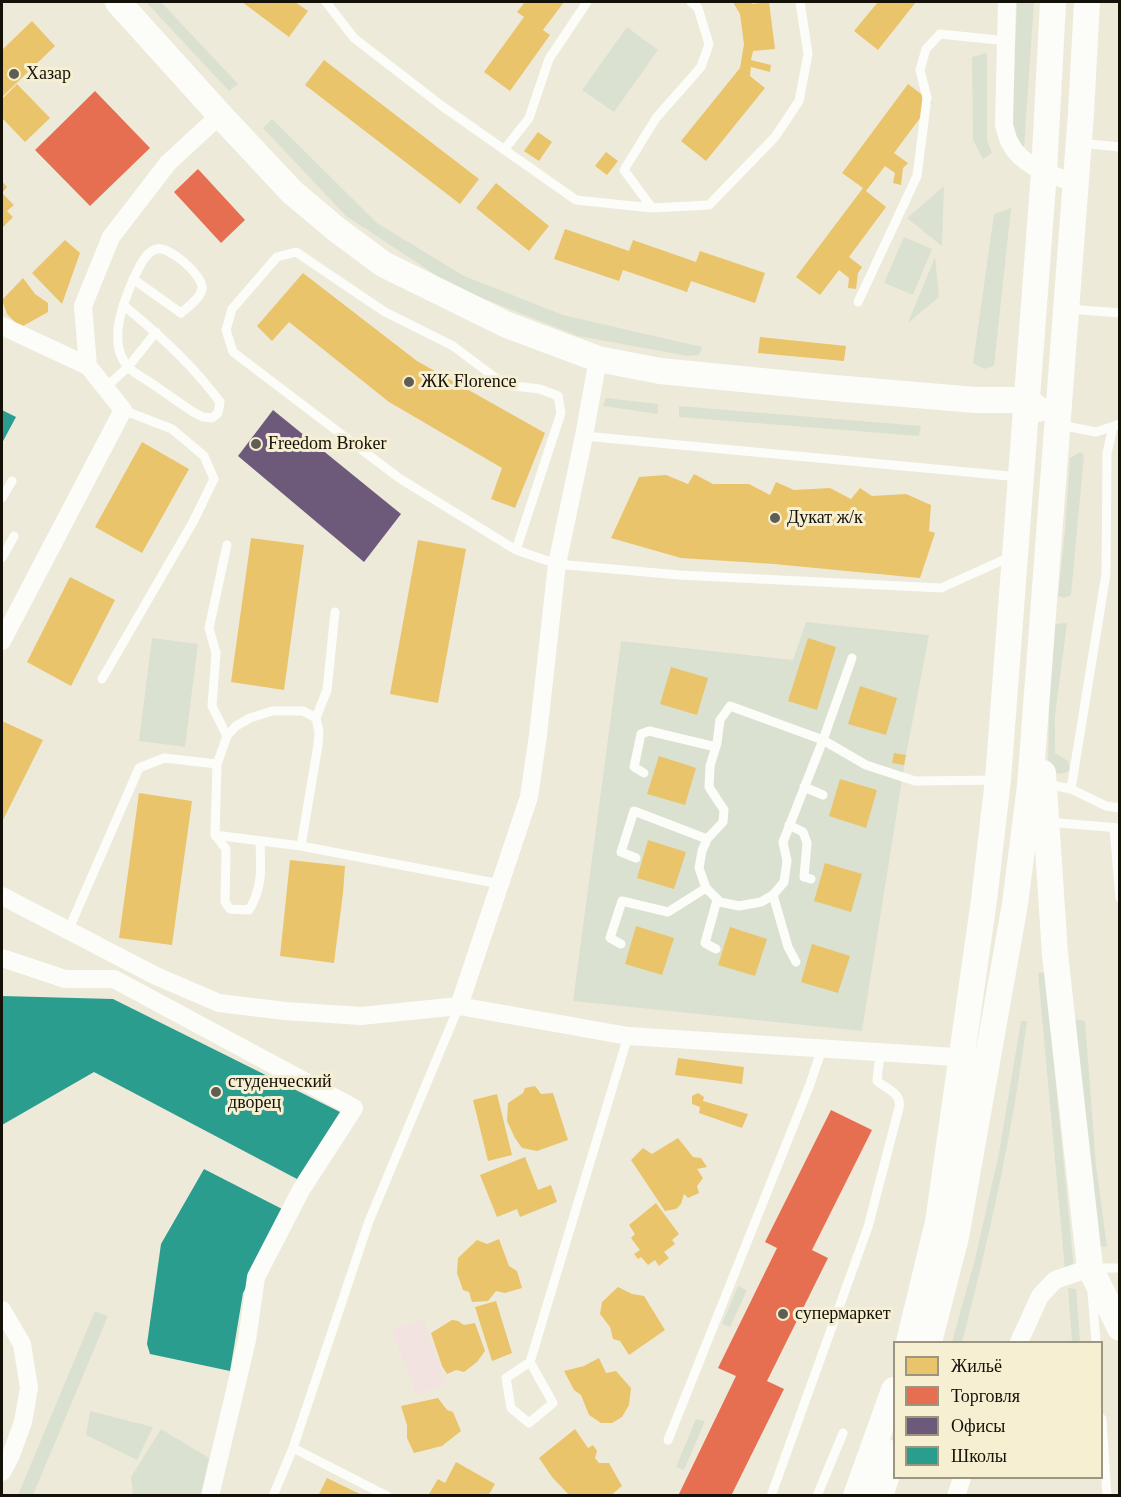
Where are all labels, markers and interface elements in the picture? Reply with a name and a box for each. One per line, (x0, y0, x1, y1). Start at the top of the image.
place label: Хазар (26, 63, 71, 85)
marker: Хазар (7, 67, 21, 81)
place label: ЖК Florence (421, 371, 517, 393)
marker: ЖК Florence (402, 375, 416, 389)
place label: Freedom Broker (268, 433, 386, 455)
marker: Freedom Broker (249, 437, 263, 451)
place label: Дукат ж/к (787, 507, 863, 529)
marker: Дукат ж/к (768, 511, 782, 525)
place label: студенческий дворец (228, 1071, 332, 1114)
marker: студенческий дворец (209, 1085, 223, 1099)
place label: супермаркет (795, 1303, 891, 1325)
marker: супермаркет (776, 1307, 790, 1321)
legend (893, 1341, 1103, 1479)
text: Жильё (951, 1356, 1002, 1376)
text: Торговля (951, 1386, 1020, 1406)
text: Офисы (951, 1416, 1005, 1436)
text: Школы (951, 1446, 1007, 1466)

